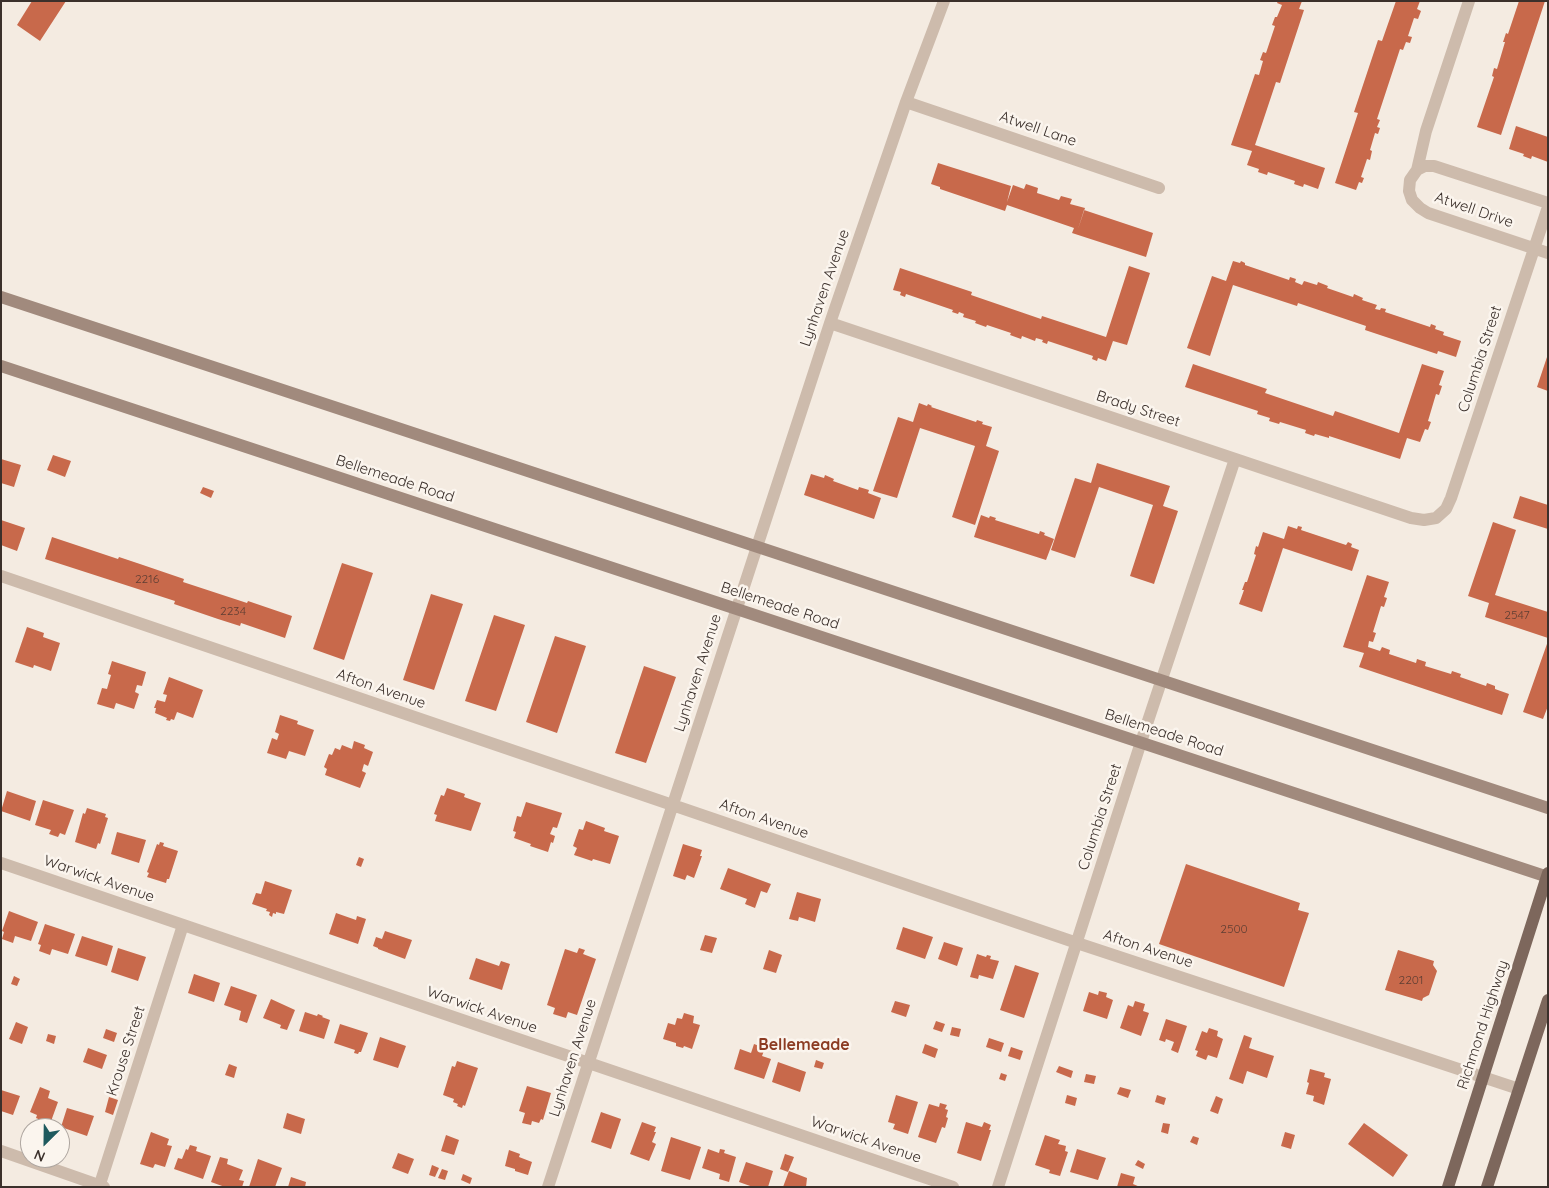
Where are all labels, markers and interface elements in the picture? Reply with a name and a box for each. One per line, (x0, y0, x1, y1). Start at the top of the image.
street label: Atwell Lane (997, 107, 1079, 151)
street label: Atwell Drive (1432, 188, 1516, 232)
street label: Lynhaven Avenue (797, 227, 853, 349)
street label: Columbia Street (1454, 303, 1506, 415)
street label: Brady Street (1094, 387, 1182, 431)
street label: Bellemeade Road (333, 451, 457, 507)
house number: 2216 (135, 572, 159, 586)
street label: Bellemeade Road (718, 578, 842, 634)
house number: 2234 (220, 604, 246, 618)
house number: 2547 (1504, 608, 1530, 622)
street label: Lynhaven Avenue (670, 612, 726, 734)
street label: Afton Avenue (334, 665, 428, 713)
street label: Bellemeade Road (1102, 705, 1226, 761)
street label: Columbia Street (1074, 761, 1126, 873)
street label: Afton Avenue (717, 795, 811, 843)
street label: Warwick Avenue (41, 852, 157, 906)
house number: 2500 (1220, 922, 1248, 936)
street label: Afton Avenue (1101, 926, 1195, 972)
street label: Richmond Highway (1454, 958, 1512, 1092)
house number: 2201 (1399, 973, 1423, 987)
street label: Warwick Avenue (424, 983, 540, 1037)
street label: Lynhaven Avenue (545, 997, 601, 1119)
street label: Krouse Street (103, 1004, 149, 1098)
district label: Bellemeade (758, 1035, 850, 1055)
street label: Warwick Avenue (808, 1113, 924, 1167)
north arrow (20, 1118, 70, 1168)
text: N (31, 1146, 48, 1166)

